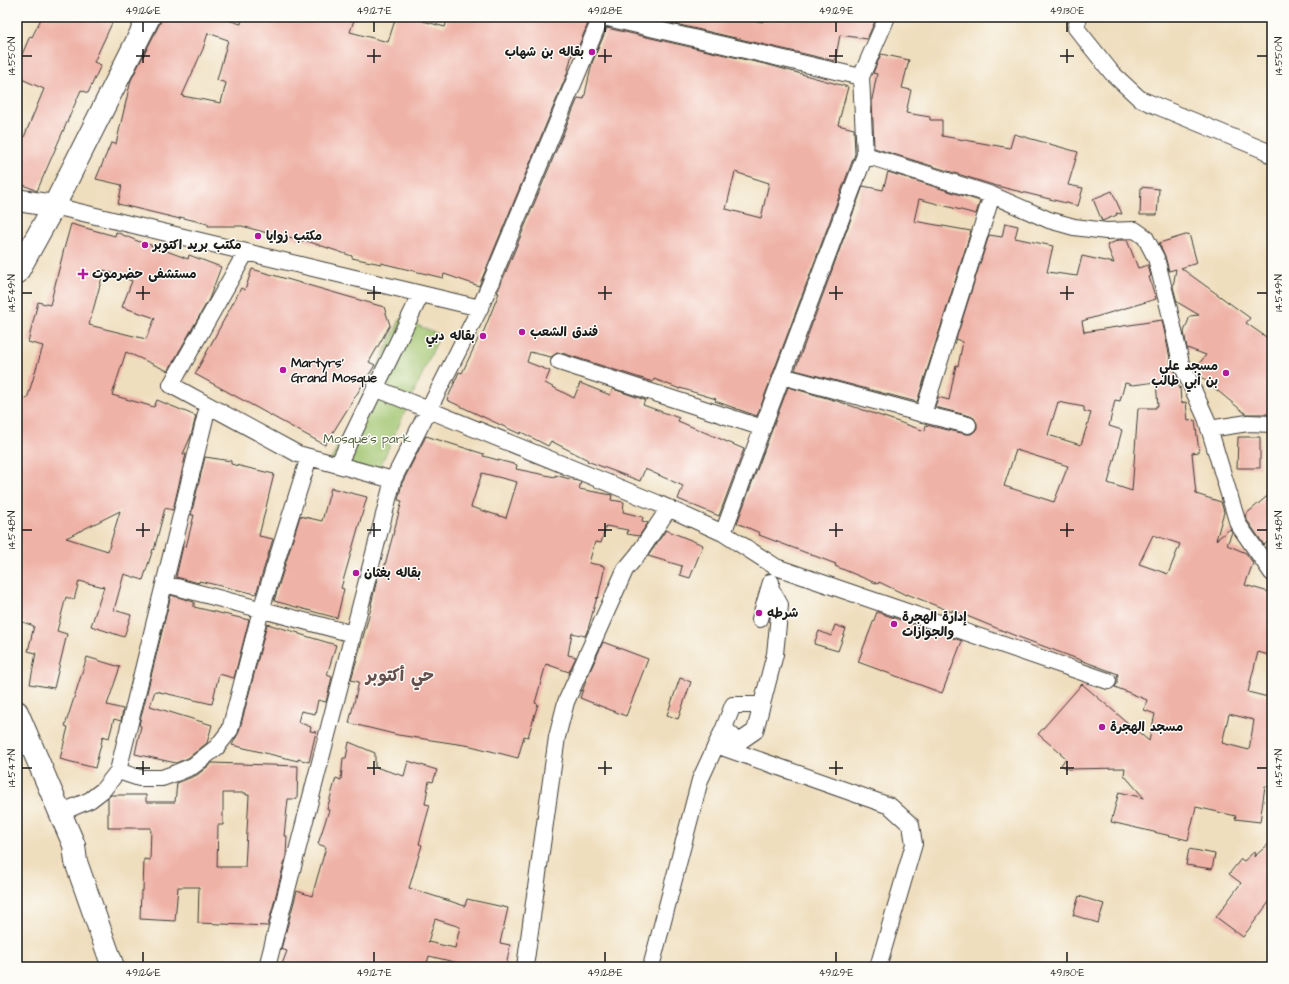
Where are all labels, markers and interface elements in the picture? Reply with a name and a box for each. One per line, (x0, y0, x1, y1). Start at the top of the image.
text: 49.126°E (125, 4, 161, 18)
text: 49.127°E (356, 4, 392, 18)
text: 49.128°E (587, 4, 623, 18)
text: 49.129°E (819, 4, 853, 18)
text: 49.130°E (1050, 4, 1084, 18)
text: 14.550°N (5, 37, 19, 75)
text: 14.550°N (1272, 37, 1286, 75)
place label: بقاله بن شهاب (505, 43, 584, 61)
marker: بقاله بن شهاب (587, 47, 597, 57)
place label: مكتب زوايا (266, 227, 322, 245)
marker: مكتب زوايا (253, 231, 263, 241)
place label: مكتب بريد اكتوبر (151, 236, 242, 254)
marker: مكتب بريد اكتوبر (140, 240, 150, 250)
place label: مستشفى حضرموت (92, 265, 197, 283)
marker: مستشفى حضرموت (77, 268, 89, 280)
text: 14.549°N (5, 274, 19, 312)
text: 14.549°N (1272, 274, 1286, 312)
place label: فندق الشعب (530, 323, 598, 341)
place label: بقاله دبي (426, 327, 475, 348)
marker: فندق الشعب (517, 327, 527, 337)
marker: بقاله دبي (478, 331, 488, 341)
place label: Martyrs' Grand Mosque (291, 354, 377, 388)
place label: مسجد علي بن أبي طالب (1151, 357, 1218, 393)
marker: Martyrs' Grand Mosque (278, 365, 288, 375)
marker: مسجد علي بن أبي طالب (1221, 368, 1231, 378)
park label: Mosque's park (323, 430, 411, 448)
text: 14.548°N (5, 511, 19, 549)
text: 14.548°N (1272, 511, 1286, 549)
place label: بقاله بغثان (364, 564, 421, 582)
marker: بقاله بغثان (351, 568, 361, 578)
place label: شرطه (767, 604, 798, 622)
marker: شرطه (754, 608, 764, 618)
place label: إدارة الهجرة والجوازات (902, 608, 967, 641)
marker: إدارة الهجرة والجوازات (889, 619, 899, 629)
district label: حي أكتوبر (364, 664, 434, 691)
place label: مسجد الهجرة (1110, 718, 1183, 736)
marker: مسجد الهجرة (1097, 722, 1107, 732)
text: 14.547°N (5, 749, 19, 787)
text: 14.547°N (1272, 749, 1286, 787)
text: 49.126°E (125, 966, 161, 980)
text: 49.127°E (356, 966, 392, 980)
text: 49.128°E (587, 966, 623, 980)
text: 49.129°E (819, 966, 853, 980)
text: 49.130°E (1050, 966, 1084, 980)

